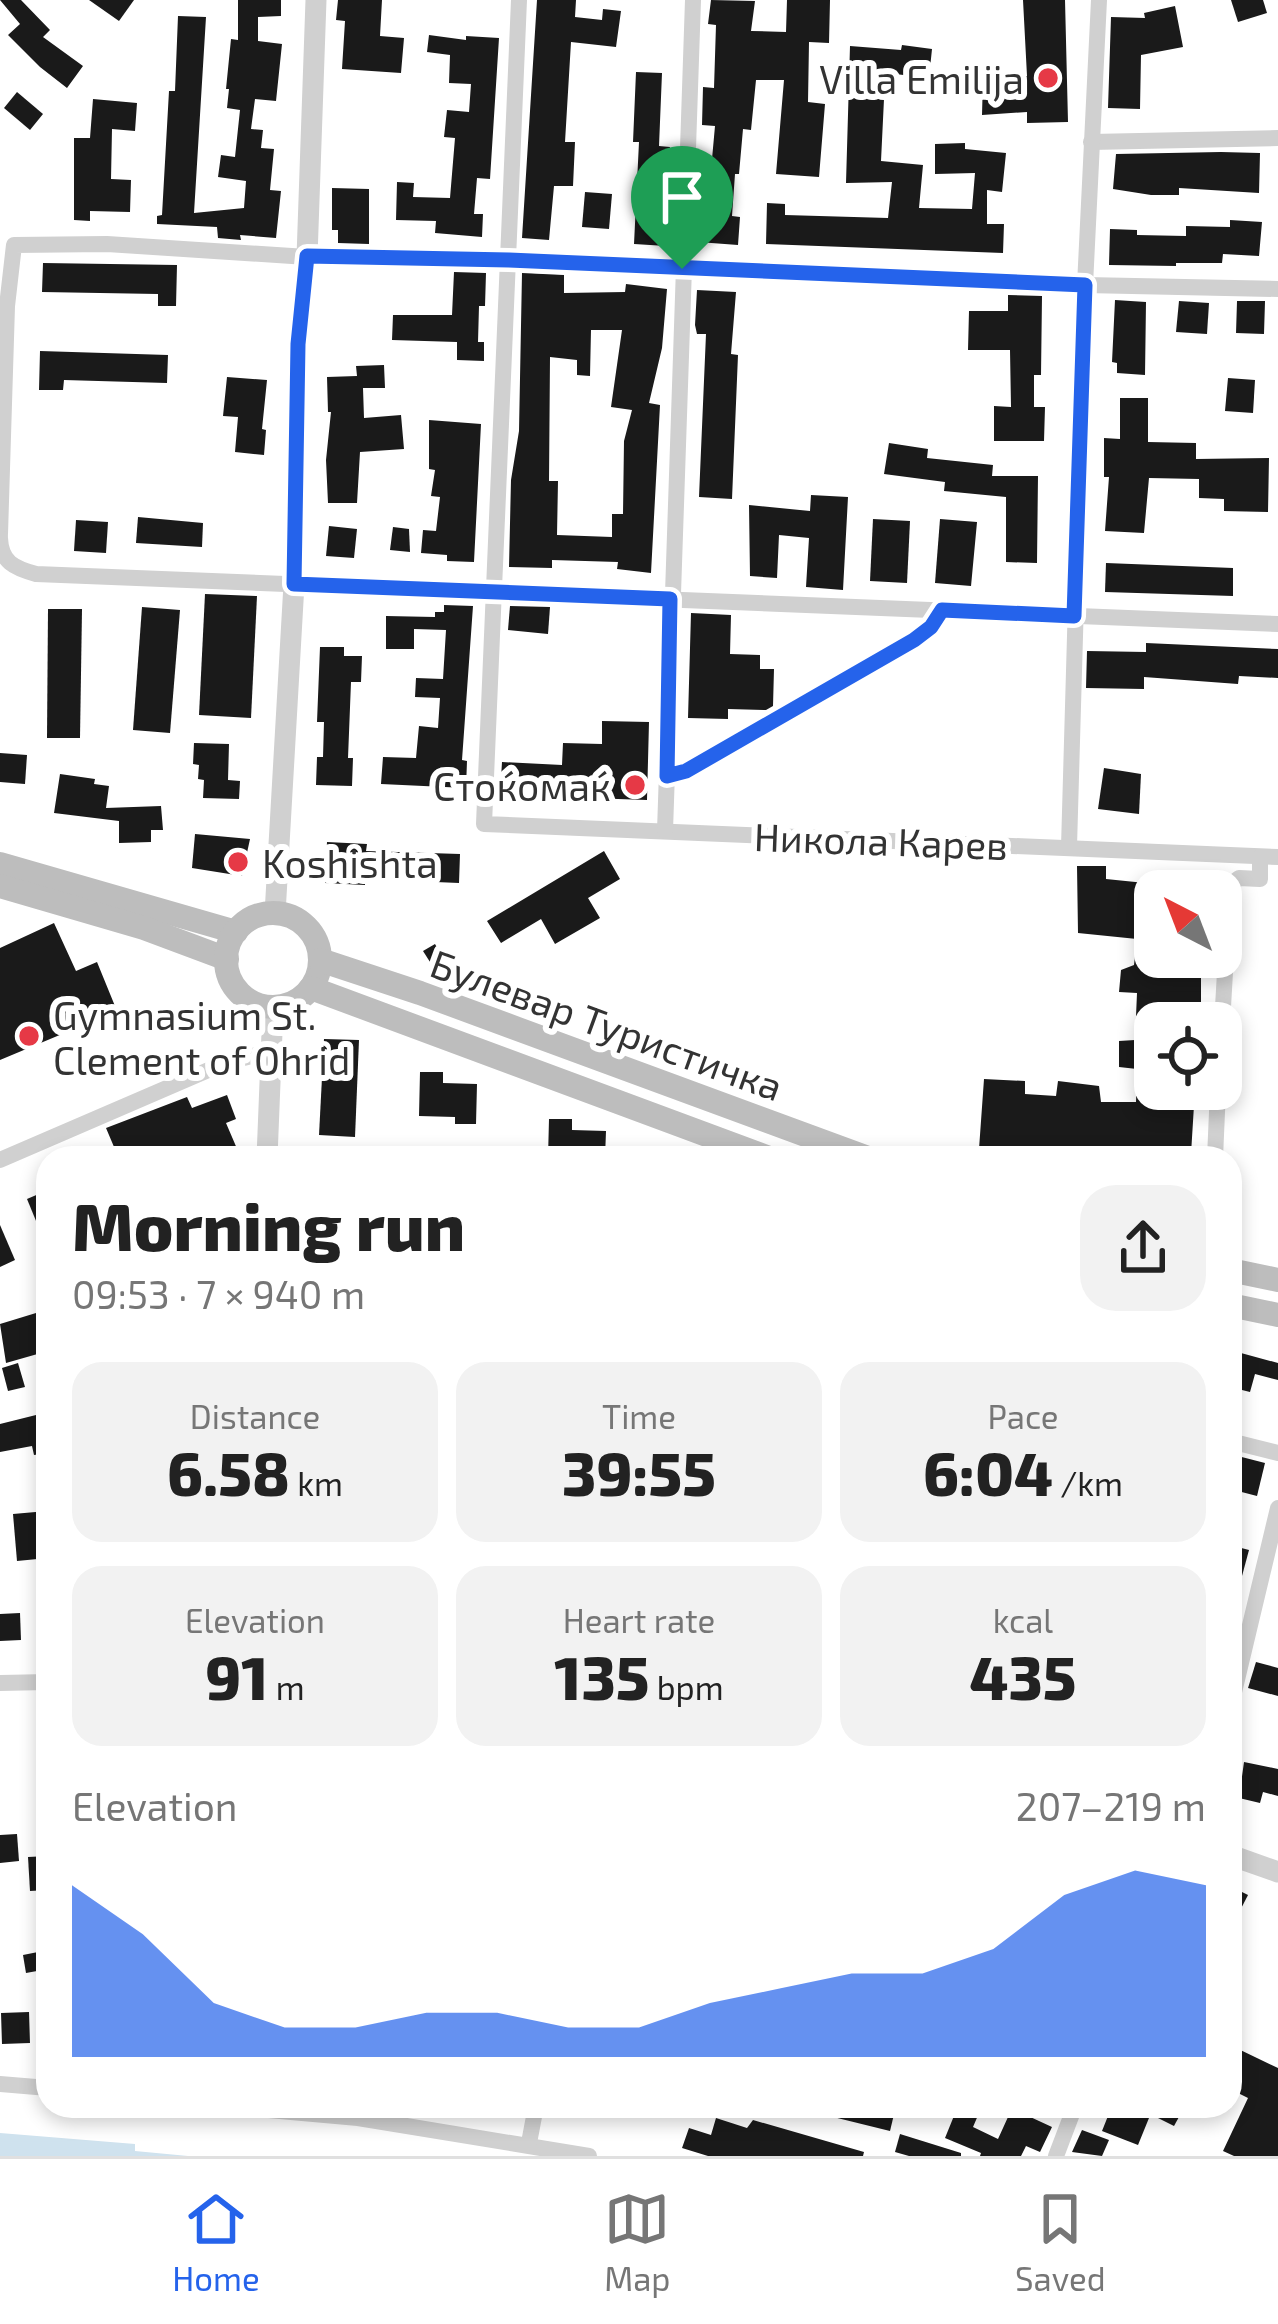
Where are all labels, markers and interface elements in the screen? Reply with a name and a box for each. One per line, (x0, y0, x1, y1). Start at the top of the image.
place label: Villa Emilija (819, 55, 1024, 102)
marker: Villa Emilija (1035, 65, 1061, 91)
pin (631, 146, 733, 269)
icon: arrive (649, 164, 715, 230)
place label: Стоќомаќ (433, 762, 611, 809)
marker: Стоќомаќ (622, 772, 648, 798)
street label: Никола Карев (753, 812, 1009, 868)
place label: Koshishta (262, 839, 438, 886)
marker: Koshishta (225, 849, 251, 875)
north arrow (1134, 870, 1242, 978)
map controls (1134, 870, 1242, 1110)
street label: Булевар Туристичка (424, 939, 789, 1110)
place label: Gymnasium St. Clement of Ohrid (53, 991, 350, 1083)
button: locate (1134, 1002, 1242, 1110)
marker: Gymnasium St. Clement of Ohrid (16, 1023, 42, 1049)
text: Morning run (72, 1185, 465, 1264)
button: share (1080, 1185, 1206, 1311)
text: 09:53 · 7 × 940 m (72, 1270, 365, 1317)
text: Distance (190, 1396, 320, 1436)
text: Time (602, 1396, 676, 1436)
text: Pace (987, 1396, 1059, 1436)
text: 6.58 (167, 1436, 290, 1508)
text: 39:55 (562, 1436, 716, 1508)
text: 6:04 (923, 1436, 1053, 1508)
text: km (290, 1463, 343, 1503)
text: /km (1053, 1463, 1123, 1503)
text: Elevation (185, 1600, 325, 1640)
text: Heart rate (563, 1600, 715, 1640)
text: kcal (993, 1600, 1053, 1640)
text: 91 (205, 1640, 268, 1712)
text: 135 (554, 1640, 649, 1712)
text: 435 (970, 1640, 1076, 1712)
text: m (268, 1667, 305, 1707)
text: bpm (649, 1667, 724, 1707)
text: Elevation (72, 1782, 237, 1829)
text: 207–219 m (1016, 1782, 1206, 1829)
tab: Home (172, 2186, 260, 2298)
tab: Map (604, 2186, 671, 2298)
tab: Saved (1015, 2186, 1106, 2298)

